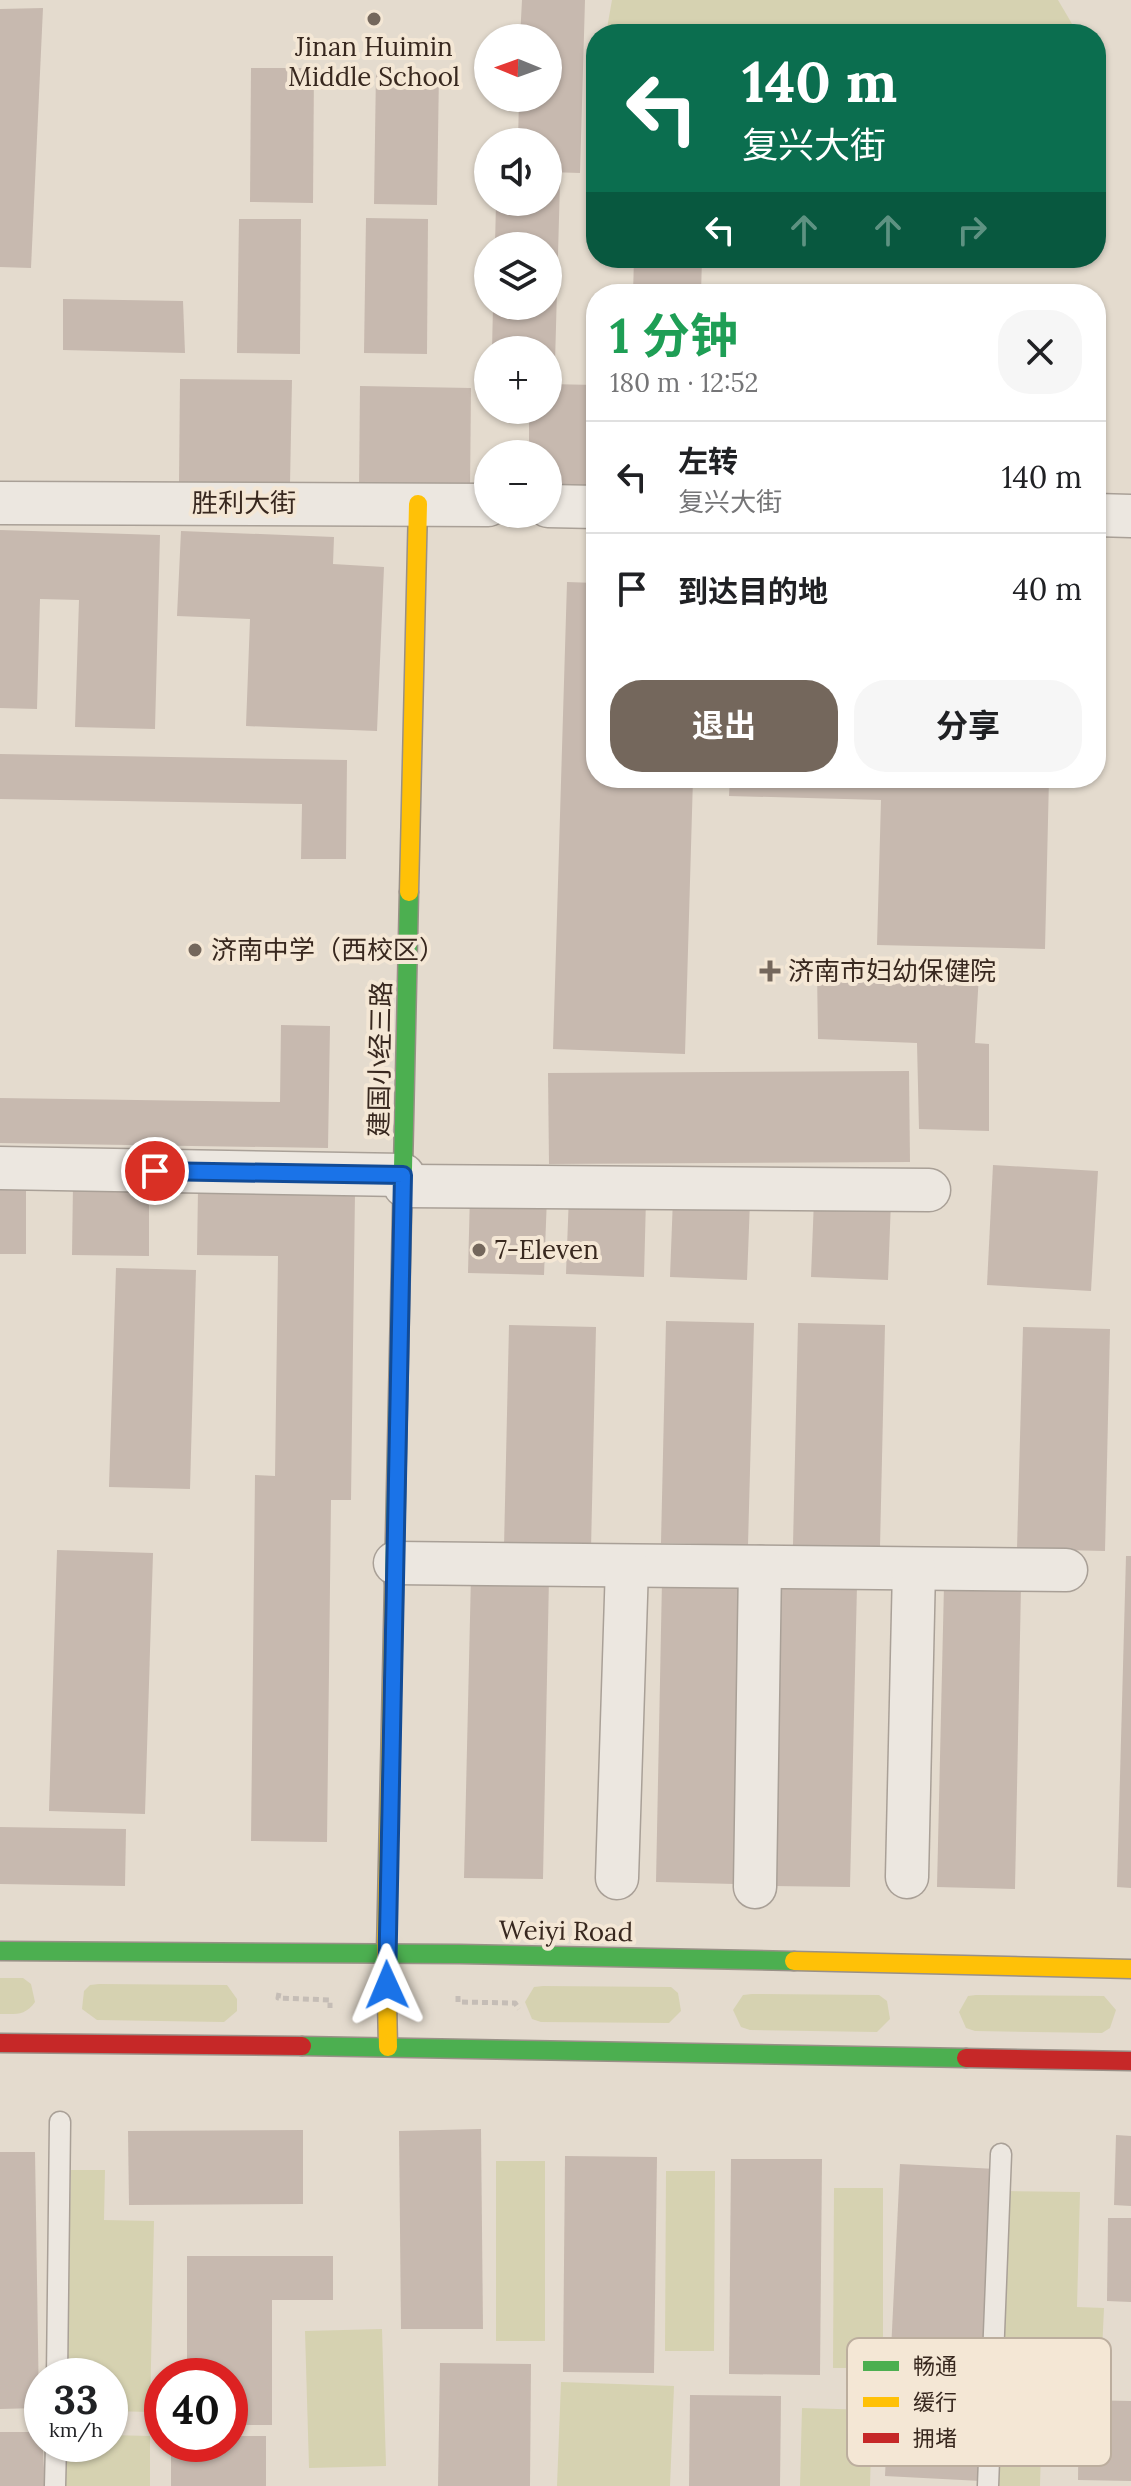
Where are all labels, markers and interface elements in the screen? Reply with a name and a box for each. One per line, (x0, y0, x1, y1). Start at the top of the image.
marker: Jinan Huimin Middle School (365, 10, 383, 28)
north arrow (474, 24, 562, 112)
map controls (474, 24, 562, 528)
place label: Jinan Huimin Middle School (288, 30, 460, 93)
text: 140 m (742, 46, 897, 117)
icon: left (610, 56, 714, 160)
text: 复兴大街 (742, 122, 886, 168)
button: sound (474, 128, 562, 216)
icon: left (698, 208, 742, 252)
icon: ahead (782, 208, 826, 252)
icon: ahead (866, 208, 910, 252)
icon: right (950, 208, 994, 252)
button: layers (474, 232, 562, 320)
text: 1 分钟 (610, 305, 738, 366)
button: close (998, 310, 1082, 394)
button: + (474, 336, 562, 424)
text: 180 m · 12:52 (610, 366, 759, 399)
button: − (474, 440, 562, 528)
text: 左转 (678, 442, 738, 480)
icon: left (610, 455, 654, 499)
text: 140 m (1001, 458, 1082, 496)
text: 复兴大街 (678, 485, 782, 518)
street label: 胜利大街 (192, 486, 296, 519)
icon: arrive (610, 567, 654, 611)
text: 40 m (1012, 570, 1082, 608)
text: 到达目的地 (678, 572, 828, 610)
button: 退出 (610, 680, 838, 772)
button: 分享 (854, 680, 1082, 772)
place label: 济南中学（西校区） (211, 933, 445, 966)
marker: 济南中学（西校区） (186, 941, 204, 959)
place label: 济南市妇幼保健院 (788, 954, 996, 987)
marker: 济南市妇幼保健院 (759, 960, 781, 982)
street label: 建国小经三路 (362, 981, 397, 1137)
pin (121, 1137, 189, 1205)
icon: arrive (133, 1149, 177, 1193)
place label: 7-Eleven (495, 1233, 599, 1266)
marker: 7-Eleven (470, 1241, 488, 1259)
street label: Weiyi Road (499, 1913, 633, 1948)
position arrow (345, 1943, 429, 2027)
legend (847, 2338, 1111, 2466)
text: 畅通 (913, 2352, 957, 2380)
speed limit sign: 40 (144, 2358, 248, 2462)
text: 33 (54, 2374, 98, 2425)
text: 缓行 (913, 2388, 957, 2416)
text: km/h (49, 2417, 103, 2442)
text: 拥堵 (913, 2424, 957, 2452)

